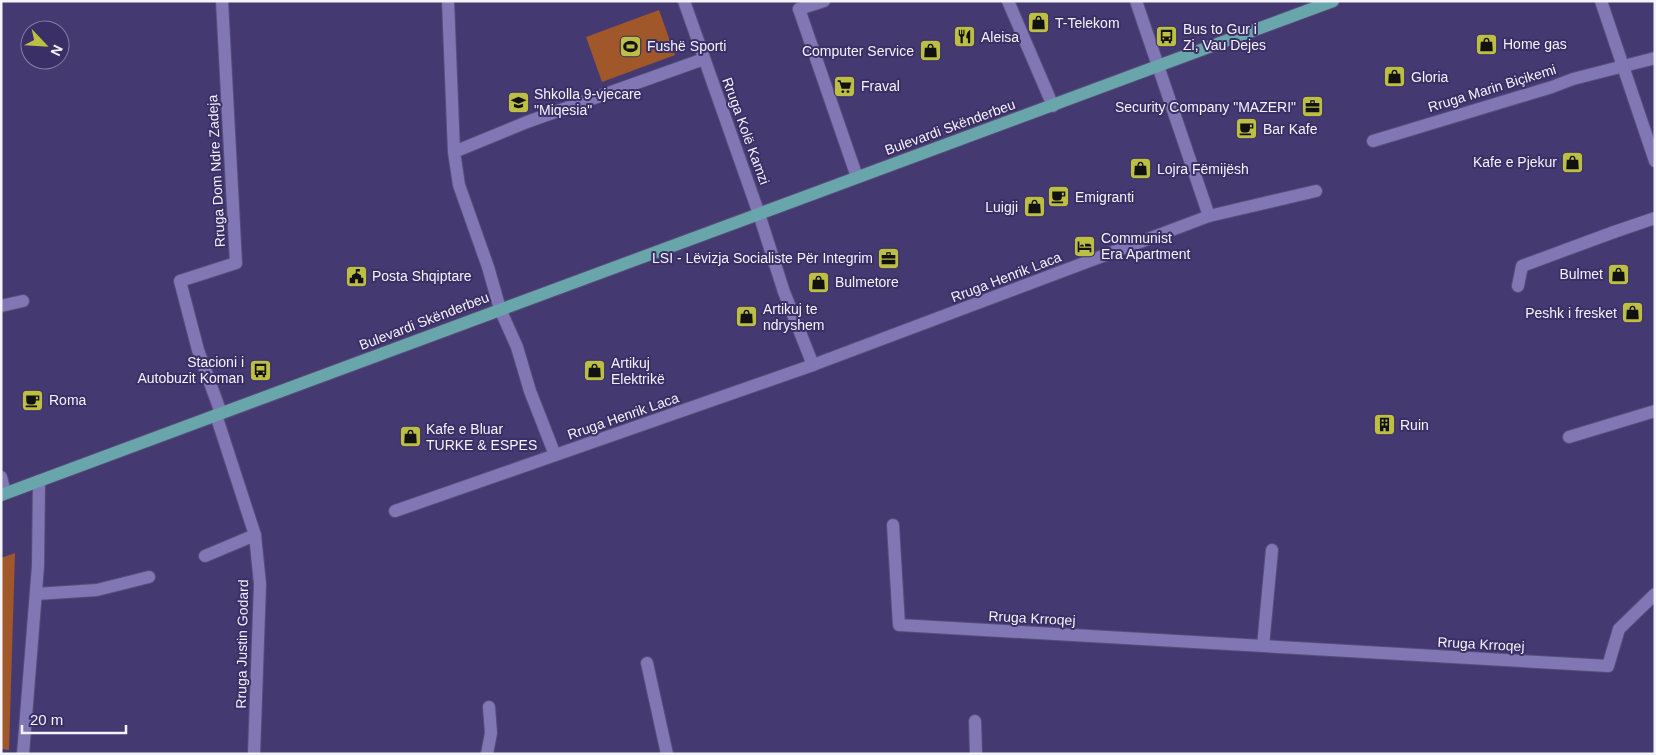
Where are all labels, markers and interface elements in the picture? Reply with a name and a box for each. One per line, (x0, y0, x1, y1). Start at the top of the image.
shop icon: T-Telekom (1027, 11, 1051, 35)
place label: T-Telekom (1055, 15, 1120, 31)
north arrow (20, 20, 70, 70)
place label: Bus to Gur i Zi, Vau Dejes (1183, 21, 1266, 53)
restaurant icon: Aleisa (953, 25, 977, 49)
bus stop icon: Bus to Gur i Zi, Vau Dejes (1155, 25, 1179, 49)
place label: Aleisa (981, 29, 1019, 45)
shop icon: Home gas (1475, 32, 1499, 56)
sports icon: Fushë Sporti (619, 34, 643, 58)
place label: Home gas (1503, 36, 1567, 52)
place label: Fushë Sporti (647, 38, 726, 54)
shop icon: Computer Service (918, 39, 942, 63)
text: N (47, 43, 66, 58)
place label: Computer Service (802, 43, 914, 59)
street label: Rruga Marin Biçikemi (1426, 61, 1558, 115)
shop icon: Gloria (1383, 65, 1407, 89)
place label: Gloria (1411, 69, 1449, 85)
supermarket icon: Fraval (833, 74, 857, 98)
street label: Rruga Kolë Kamzi (719, 75, 773, 187)
place label: Fraval (861, 78, 900, 94)
place label: Shkolla 9-vjecare "Miqesia" (534, 86, 642, 118)
school or university icon: Shkolla 9-vjecare "Miqesia" (506, 90, 530, 114)
street label: Rruga Dom Ndre Zadeja (204, 94, 228, 248)
office icon: Security Company "MAZERI" (1300, 95, 1324, 119)
street label: Bulevardi Skënderbeu (883, 96, 1017, 158)
place label: Security Company "MAZERI" (1115, 99, 1296, 115)
cafe icon: Bar Kafe (1235, 117, 1259, 141)
place label: Bar Kafe (1263, 121, 1318, 137)
shop icon: Kafe e Pjekur (1561, 150, 1585, 174)
place label: Kafe e Pjekur (1473, 154, 1557, 170)
shop icon: Lojra Fëmijësh (1129, 157, 1153, 181)
place label: Lojra Fëmijësh (1157, 161, 1249, 177)
cafe icon: Emigranti (1047, 185, 1071, 209)
place label: Emigranti (1075, 189, 1134, 205)
shop icon: Luigji (1022, 195, 1046, 219)
place label: Luigji (985, 199, 1018, 215)
place label: Communist Era Apartment (1101, 230, 1191, 262)
hotel icon: Communist Era Apartment (1073, 234, 1097, 258)
office icon: LSI - Lëvizja Socialiste Për Integrim (877, 246, 901, 270)
street label: Rruga Henrik Laca (949, 249, 1064, 305)
place label: LSI - Lëvizja Socialiste Për Integrim (652, 250, 873, 266)
shop icon: Bulmet (1607, 262, 1631, 286)
public building icon: Posta Shqiptare (344, 264, 368, 288)
place label: Bulmet (1559, 266, 1603, 282)
place label: Posta Shqiptare (372, 268, 472, 284)
shop icon: Bulmetore (807, 270, 831, 294)
place label: Bulmetore (835, 274, 899, 290)
street label: Bulevardi Skënderbeu (357, 289, 491, 353)
place label: Artikuj te ndryshem (763, 301, 824, 333)
shop icon: Peshk i fresket (1621, 301, 1645, 325)
shop icon: Artikuj te ndryshem (735, 305, 759, 329)
place label: Peshk i fresket (1525, 305, 1617, 321)
place label: Stacioni i Autobuzit Koman (137, 354, 244, 386)
place label: Artikuj Elektrikë (611, 355, 665, 387)
bus stop icon: Stacioni i Autobuzit Koman (248, 358, 272, 382)
shop icon: Artikuj Elektrikë (583, 359, 607, 383)
cafe icon: Roma (21, 388, 45, 412)
street label: Rruga Henrik Laca (565, 389, 681, 443)
place label: Roma (49, 392, 87, 408)
building icon: Ruin (1372, 413, 1396, 437)
place label: Ruin (1400, 417, 1429, 433)
place label: Kafe e Bluar TURKE & ESPES (426, 421, 537, 453)
shop icon: Kafe e Bluar TURKE & ESPES (398, 425, 422, 449)
street label: Rruga Justin Godard (233, 579, 251, 709)
street label: Rruga Krroqej (988, 608, 1076, 628)
street label: Rruga Krroqej (1437, 634, 1525, 654)
scale bar (22, 702, 126, 734)
text: 20 m (30, 711, 63, 728)

